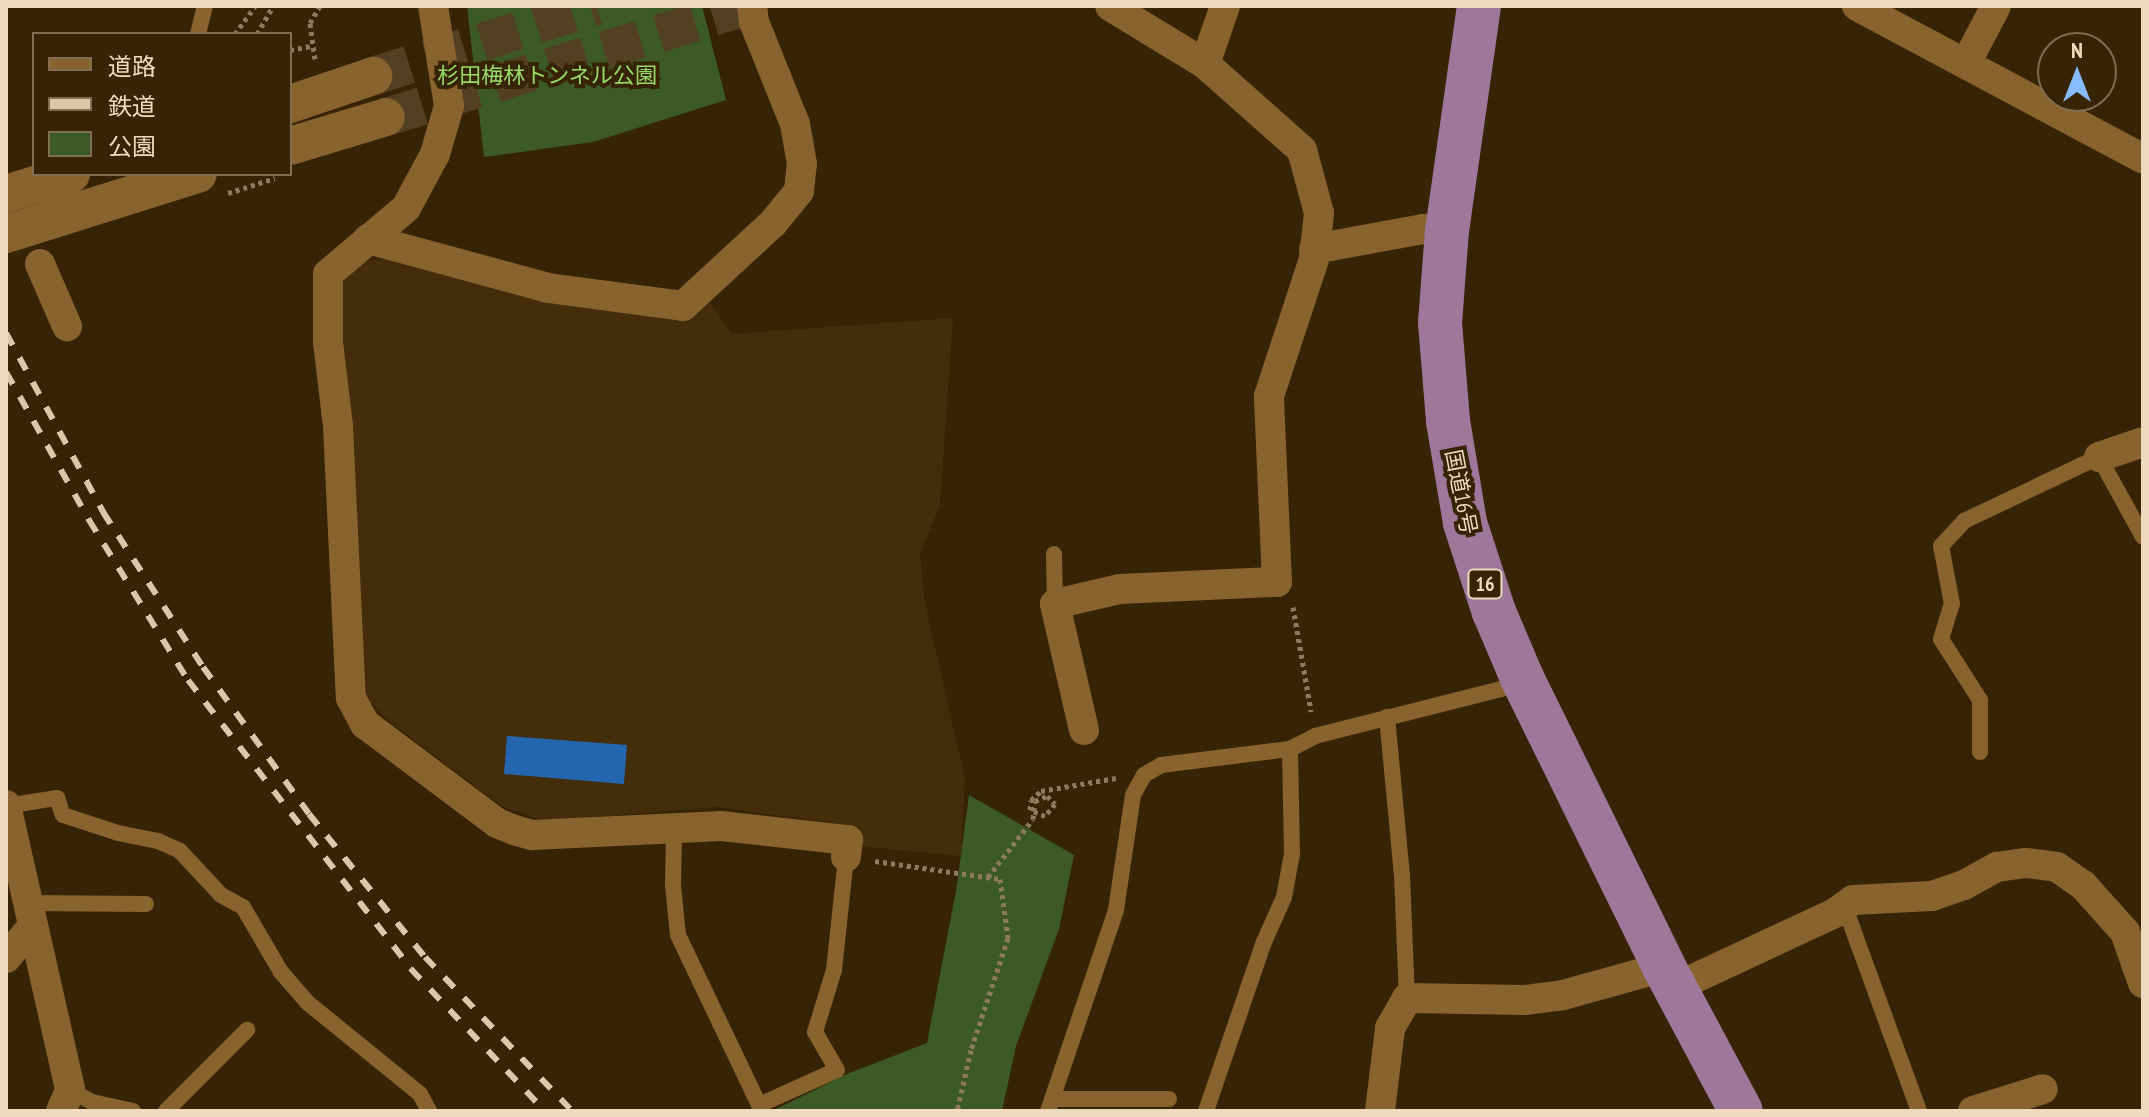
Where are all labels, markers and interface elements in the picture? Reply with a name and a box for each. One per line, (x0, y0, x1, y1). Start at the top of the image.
legend (32, 32, 292, 176)
north arrow (2037, 32, 2117, 112)
text: N (2071, 36, 2083, 64)
text: 道路 (108, 51, 156, 82)
park label: 杉田梅林トンネル公園 (437, 63, 657, 89)
text: 鉄道 (108, 91, 156, 122)
text: 公園 (108, 131, 156, 162)
street label: 国道16号 (1440, 447, 1482, 537)
road number: 16 (1467, 568, 1503, 600)

